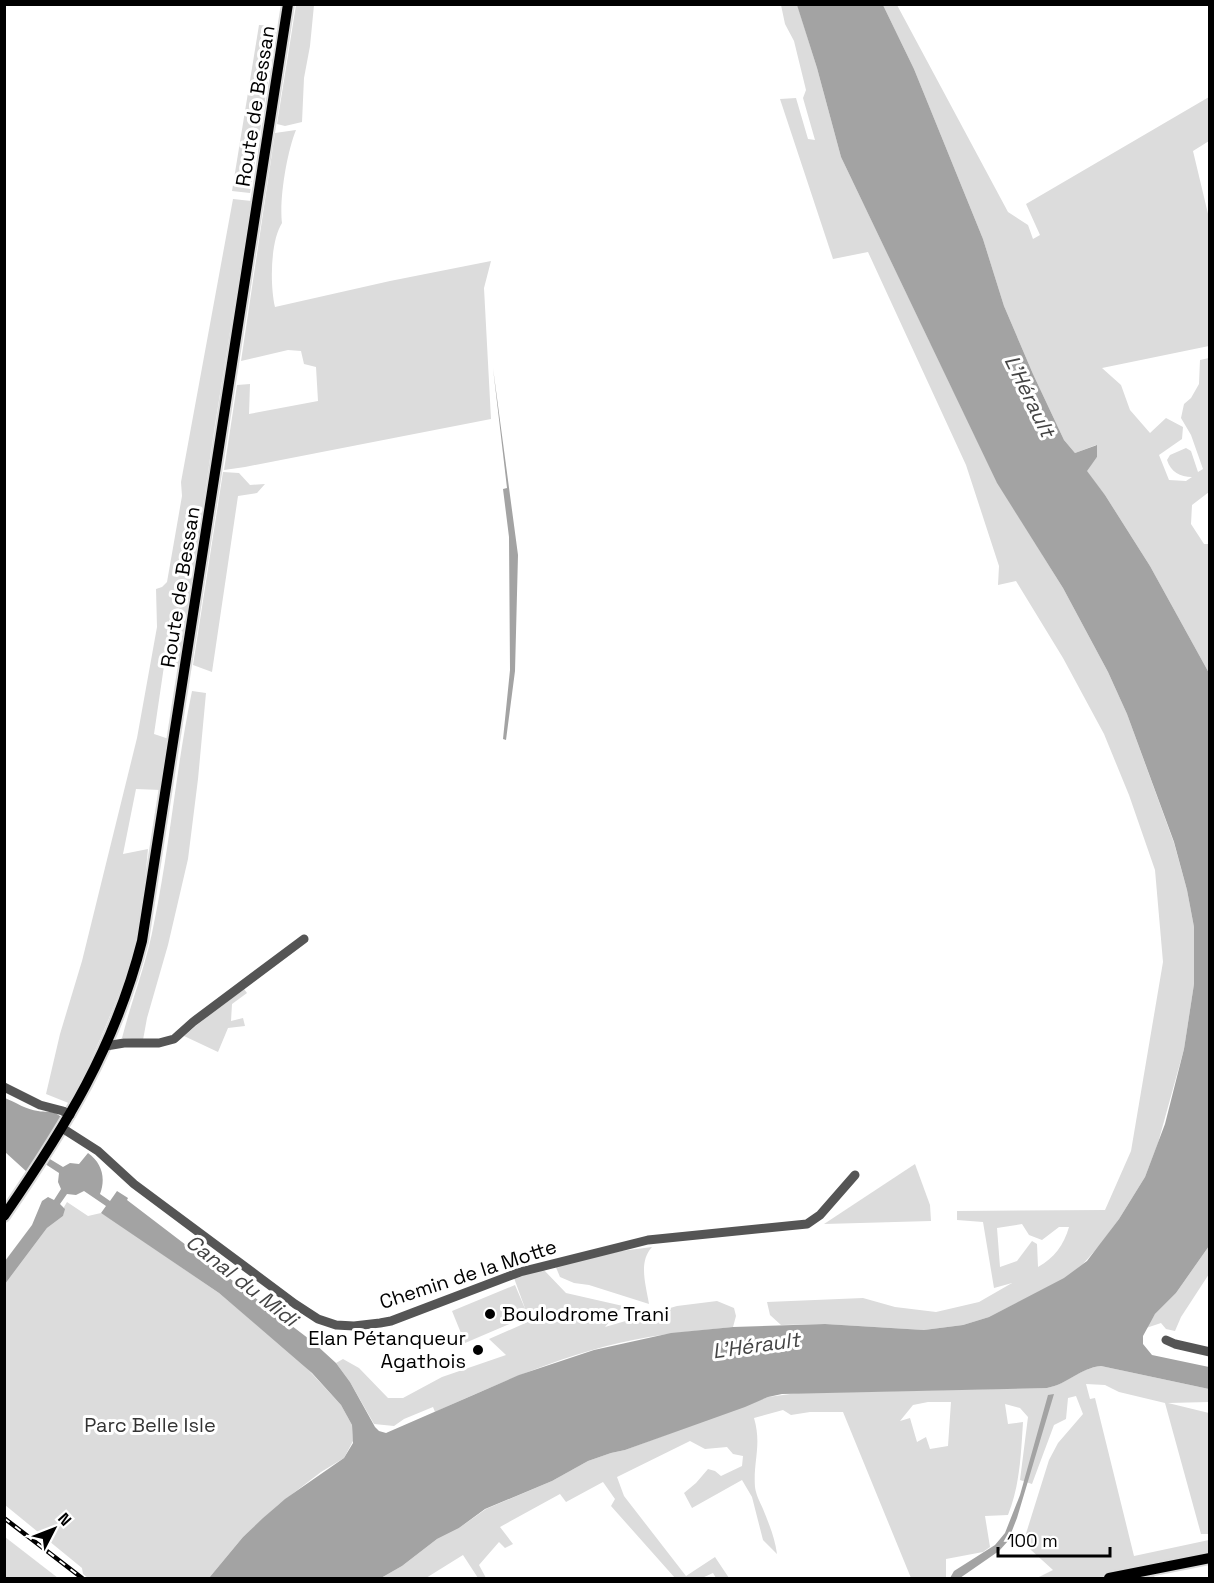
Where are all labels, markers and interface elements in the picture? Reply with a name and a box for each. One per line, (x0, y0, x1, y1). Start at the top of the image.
street label: Route de Bessan (229, 24, 281, 188)
water label: L'Hérault (999, 351, 1062, 443)
street label: Route de Bessan (154, 505, 206, 669)
water label: Canal du Midi (181, 1228, 306, 1334)
street label: Chemin de la Motte (376, 1233, 560, 1315)
place label: Boulodrome Trani (502, 1301, 669, 1327)
marker: Boulodrome Trani (483, 1307, 497, 1321)
place label: Elan Pétanqueur Agathois (308, 1325, 466, 1374)
water label: L'Hérault (711, 1325, 804, 1364)
marker: Elan Pétanqueur Agathois (471, 1343, 485, 1357)
park label: Parc Belle Isle (84, 1412, 216, 1438)
north arrow (24, 1499, 84, 1559)
text: N (53, 1508, 76, 1530)
scale bar (998, 1520, 1110, 1558)
text: 100 m (1007, 1529, 1058, 1552)

